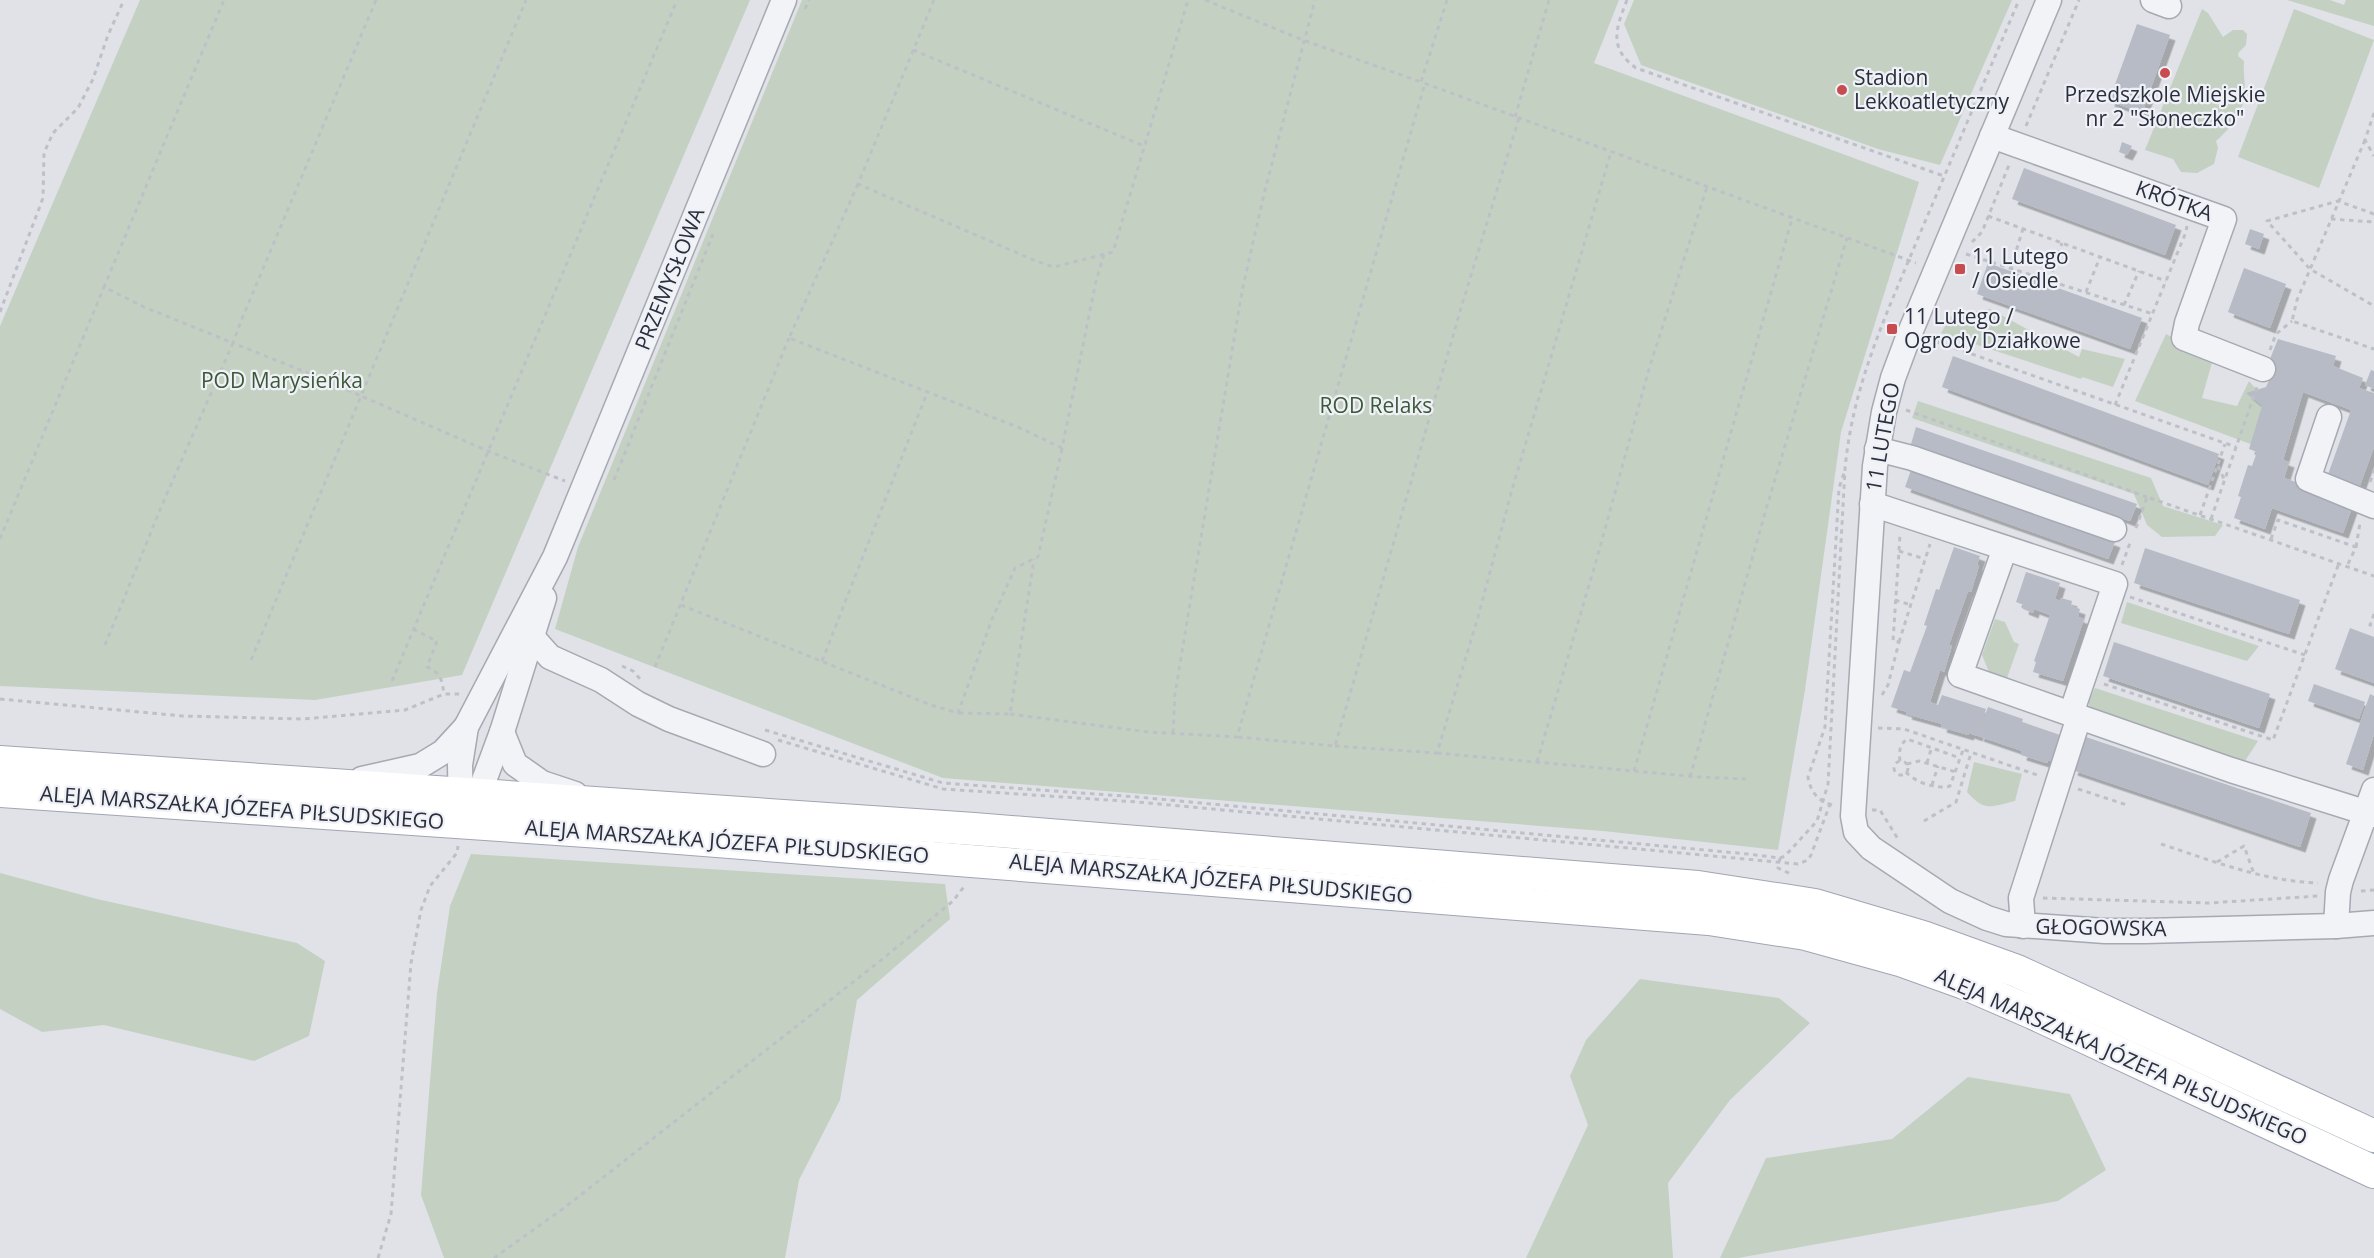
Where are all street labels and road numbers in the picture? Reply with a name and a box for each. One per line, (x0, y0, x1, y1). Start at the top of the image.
street label: KRÓTKA (2132, 173, 2217, 227)
street label: PRZEMYSŁOWA (628, 203, 711, 354)
street label: 11 LUTEGO (1859, 380, 1905, 494)
street label: ALEJA MARSZAŁKA JÓZEFA PIŁSUDSKIEGO (39, 779, 445, 835)
street label: ALEJA MARSZAŁKA JÓZEFA PIŁSUDSKIEGO (524, 813, 930, 869)
street label: ALEJA MARSZAŁKA JÓZEFA PIŁSUDSKIEGO (1008, 846, 1414, 910)
street label: GŁOGOWSKA (2035, 912, 2168, 942)
street label: ALEJA MARSZAŁKA JÓZEFA PIŁSUDSKIEGO (1931, 961, 2312, 1151)

